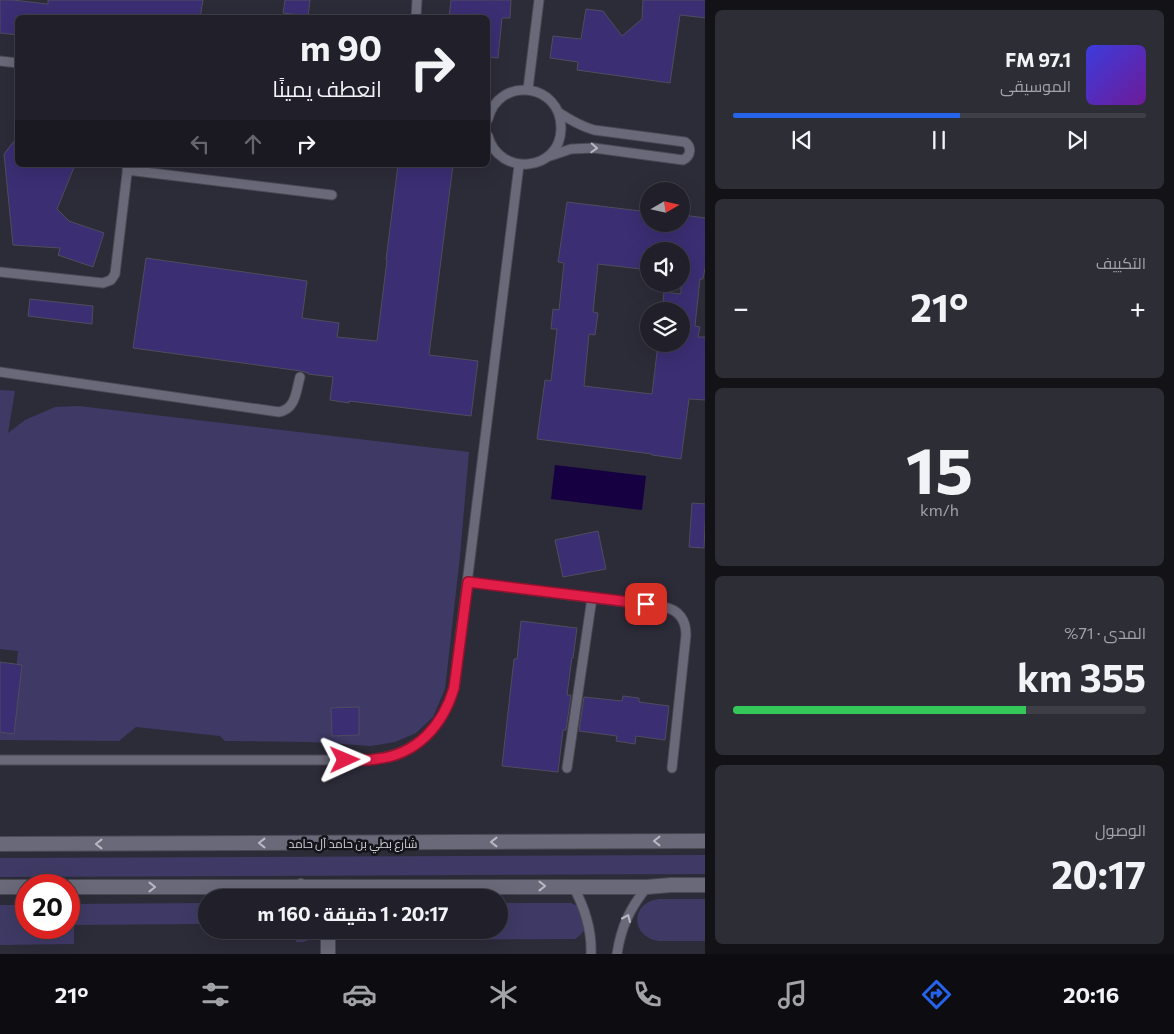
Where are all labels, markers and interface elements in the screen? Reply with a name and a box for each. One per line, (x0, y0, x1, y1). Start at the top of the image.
text: 90 m (300, 25, 382, 68)
icon: right (400, 35, 465, 100)
text: 97.1 FM (1005, 48, 1071, 71)
text: انعطف يمينًا (272, 75, 382, 102)
text: الموسيقى (1000, 76, 1071, 95)
icon: previous (788, 126, 816, 154)
icon: pause (925, 126, 953, 154)
icon: next (1063, 126, 1091, 154)
icon: left (186, 130, 214, 158)
icon: ahead (239, 130, 267, 158)
icon: right (292, 130, 320, 158)
one-way arrow (591, 143, 599, 154)
north arrow (640, 182, 690, 232)
map controls (640, 182, 690, 352)
button: sound (640, 242, 690, 292)
text: التكييف (1096, 253, 1146, 272)
text: 21° (910, 283, 968, 330)
text: − (733, 290, 749, 324)
text: + (1130, 290, 1146, 324)
button: layers (640, 302, 690, 352)
text: 15 (906, 428, 973, 507)
text: km/h (920, 500, 959, 519)
pin (625, 583, 667, 625)
icon: arrive (632, 590, 660, 618)
text: المدى · 71% (1064, 623, 1146, 642)
text: 355 km (1017, 653, 1146, 700)
position arrow (318, 733, 370, 785)
text: الوصول (1095, 820, 1146, 839)
street label: شارع بطي بن حامد آل حامد (289, 836, 418, 854)
one-way arrow (652, 836, 660, 846)
one-way arrow (490, 837, 498, 847)
one-way arrow (257, 838, 265, 848)
one-way arrow (95, 839, 102, 849)
text: 20:17 (1051, 850, 1146, 897)
speed limit sign: 20 (15, 874, 80, 939)
one-way arrow (539, 881, 547, 891)
one-way arrow (149, 882, 157, 892)
text: 20:17 · 1 دقيقة · 160 m (257, 902, 449, 925)
one-way arrow (621, 914, 631, 923)
icon: filters (198, 977, 233, 1012)
icon: car (342, 977, 377, 1012)
icon: climate (486, 977, 521, 1012)
icon: phone (630, 977, 665, 1012)
icon: music (775, 977, 810, 1012)
icon: directions (919, 977, 954, 1012)
text: 21° (55, 981, 88, 1008)
text: 20:16 (1063, 981, 1119, 1008)

